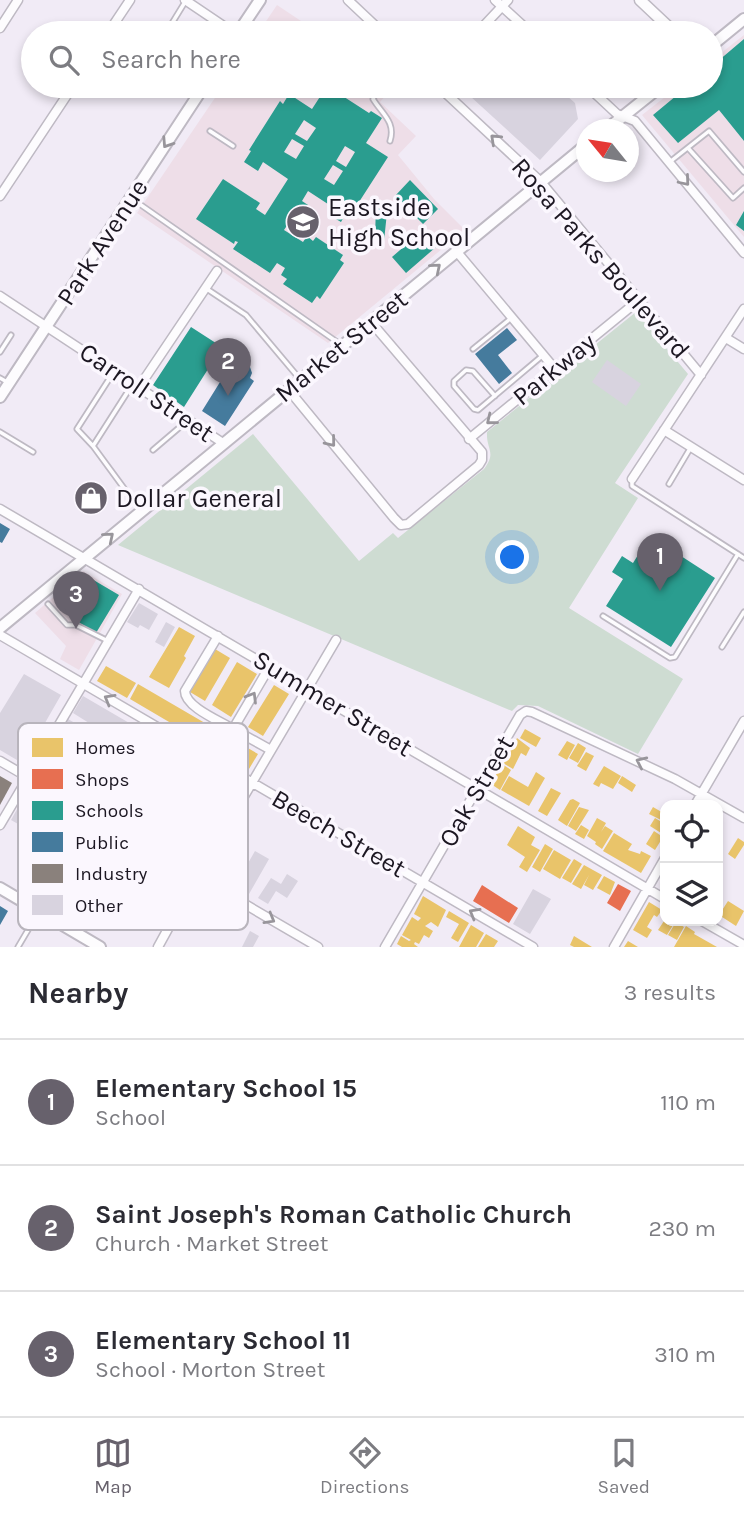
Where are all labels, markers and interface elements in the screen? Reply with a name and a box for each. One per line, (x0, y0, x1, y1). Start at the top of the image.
search box (21, 21, 723, 98)
icon: search (45, 41, 83, 79)
text: Search here (101, 44, 241, 75)
north arrow (576, 119, 639, 182)
one-way arrow (163, 135, 175, 148)
one-way arrow (490, 135, 503, 147)
street label: Rosa Parks Boulevard (505, 152, 696, 365)
street label: Park Avenue (50, 173, 155, 311)
one-way arrow (677, 173, 689, 186)
place label: Eastside High School (328, 192, 470, 253)
school or university icon: Eastside High School (284, 203, 322, 241)
one-way arrow (429, 264, 441, 277)
street label: Market Street (269, 284, 414, 409)
street label: Parkway (506, 327, 602, 412)
street label: Carroll Street (74, 336, 220, 449)
pin: 2 (205, 338, 251, 396)
one-way arrow (487, 412, 499, 425)
one-way arrow (323, 434, 335, 447)
shop icon: Dollar General (72, 479, 110, 517)
place label: Dollar General (116, 483, 282, 514)
one-way arrow (101, 532, 113, 545)
pin: 1 (637, 533, 683, 591)
your location (495, 540, 529, 574)
pin: 3 (53, 571, 99, 629)
street label: Summer Street (247, 644, 418, 763)
one-way arrow (244, 691, 257, 704)
one-way arrow (103, 694, 116, 707)
legend (18, 723, 248, 930)
street label: Oak Street (432, 730, 521, 852)
text: Homes (75, 737, 136, 759)
one-way arrow (636, 757, 648, 771)
text: Shops (75, 769, 129, 791)
street label: Beech Street (266, 783, 411, 884)
text: Schools (75, 800, 144, 822)
map controls (660, 800, 723, 926)
button: locate (660, 800, 723, 863)
text: Public (75, 832, 129, 854)
text: Industry (75, 863, 148, 885)
button: layers (660, 863, 723, 926)
text: Other (75, 895, 123, 917)
one-way arrow (469, 908, 482, 921)
one-way arrow (263, 911, 276, 924)
text: Nearby (28, 975, 128, 1011)
text: 3 results (624, 979, 716, 1006)
text: Elementary School 15 (95, 1073, 357, 1104)
text: 1 (47, 1089, 55, 1116)
text: 110 m (660, 1089, 716, 1116)
text: School (95, 1104, 166, 1131)
text: Saint Joseph's Roman Catholic Church (95, 1199, 572, 1230)
text: 2 (44, 1215, 58, 1242)
text: 230 m (648, 1215, 716, 1242)
text: Church · Market Street (95, 1230, 328, 1257)
text: Elementary School 11 (95, 1325, 351, 1356)
text: 3 (44, 1341, 58, 1368)
text: 310 m (654, 1341, 716, 1368)
text: School · Morton Street (95, 1356, 325, 1383)
tab: Map (94, 1434, 132, 1498)
tab: Directions (320, 1434, 409, 1498)
tab: Saved (597, 1434, 650, 1498)

